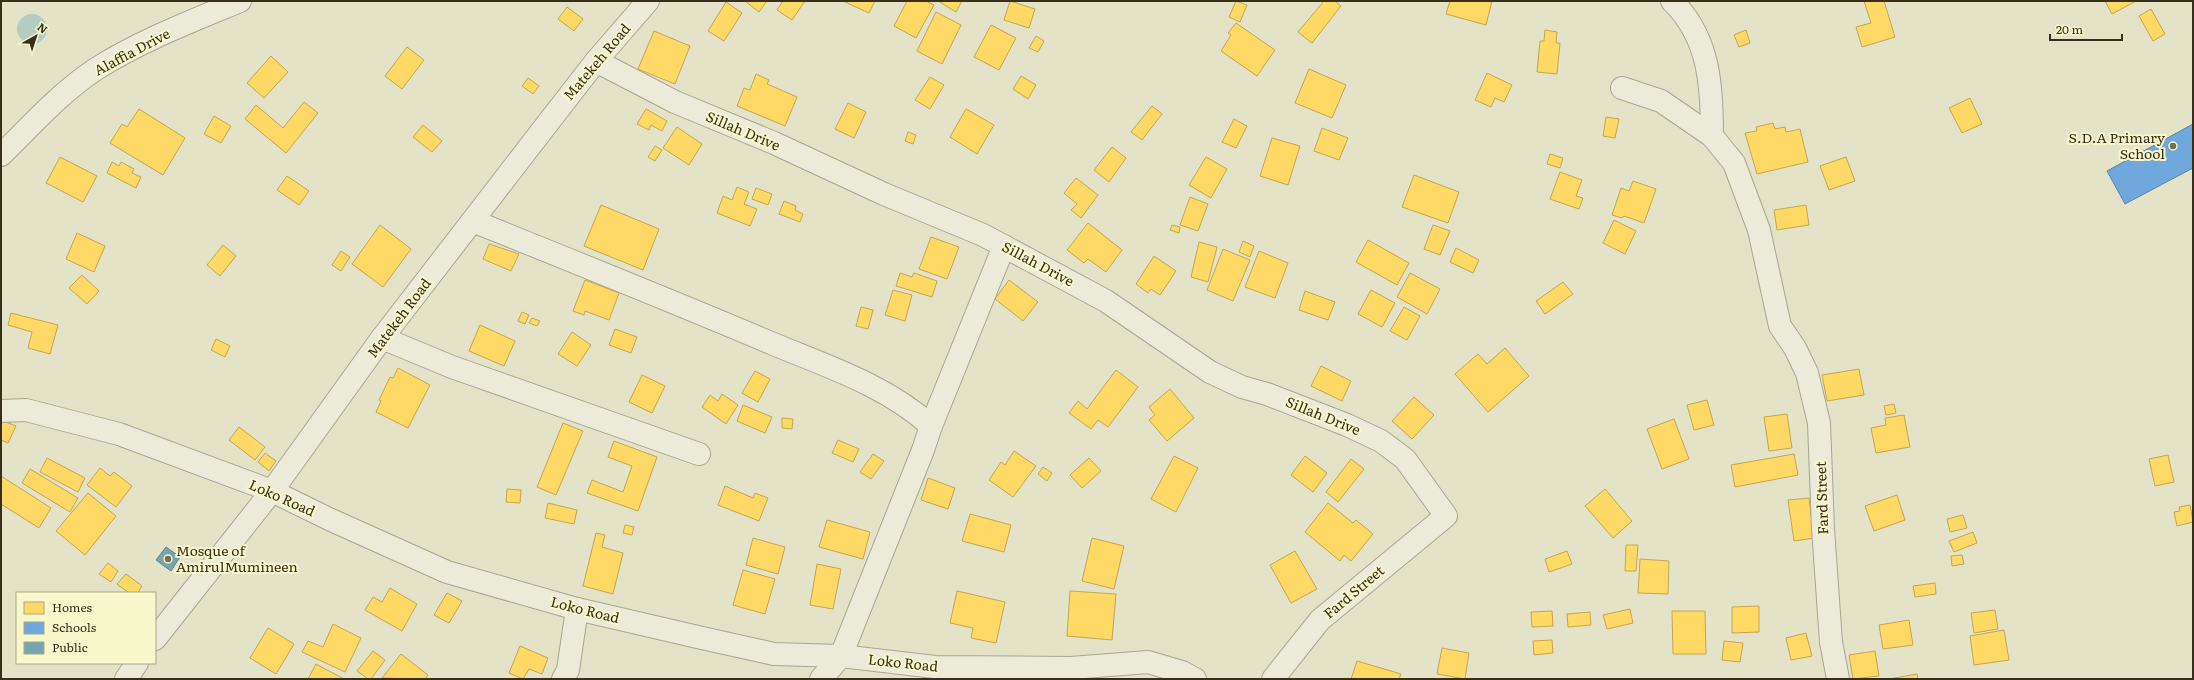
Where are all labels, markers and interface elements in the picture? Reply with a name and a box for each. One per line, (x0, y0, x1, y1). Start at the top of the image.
north arrow (16, 16, 56, 56)
scale bar (2050, 16, 2122, 42)
text: N (34, 18, 52, 37)
street label: Matekeh Road (558, 18, 635, 104)
text: 20 m (2056, 20, 2083, 38)
street label: Alaffia Drive (90, 23, 173, 80)
street label: Sillah Drive (703, 105, 784, 155)
place label: S.D.A Primary School (2069, 127, 2166, 163)
marker: S.D.A Primary School (2168, 141, 2178, 151)
street label: Sillah Drive (999, 236, 1078, 290)
street label: Matekeh Road (362, 273, 435, 361)
street label: Sillah Drive (1283, 391, 1364, 439)
street label: Fard Street (1810, 461, 1832, 535)
street label: Loko Road (246, 474, 319, 521)
place label: Mosque of AmirulMumineen (176, 540, 298, 576)
marker: Mosque of AmirulMumineen (163, 554, 173, 564)
street label: Fard Street (1319, 560, 1388, 622)
street label: Loko Road (549, 591, 622, 627)
legend (16, 592, 156, 664)
text: Homes (52, 598, 92, 616)
text: Schools (52, 618, 97, 636)
text: Public (52, 638, 88, 656)
street label: Loko Road (867, 648, 940, 676)

